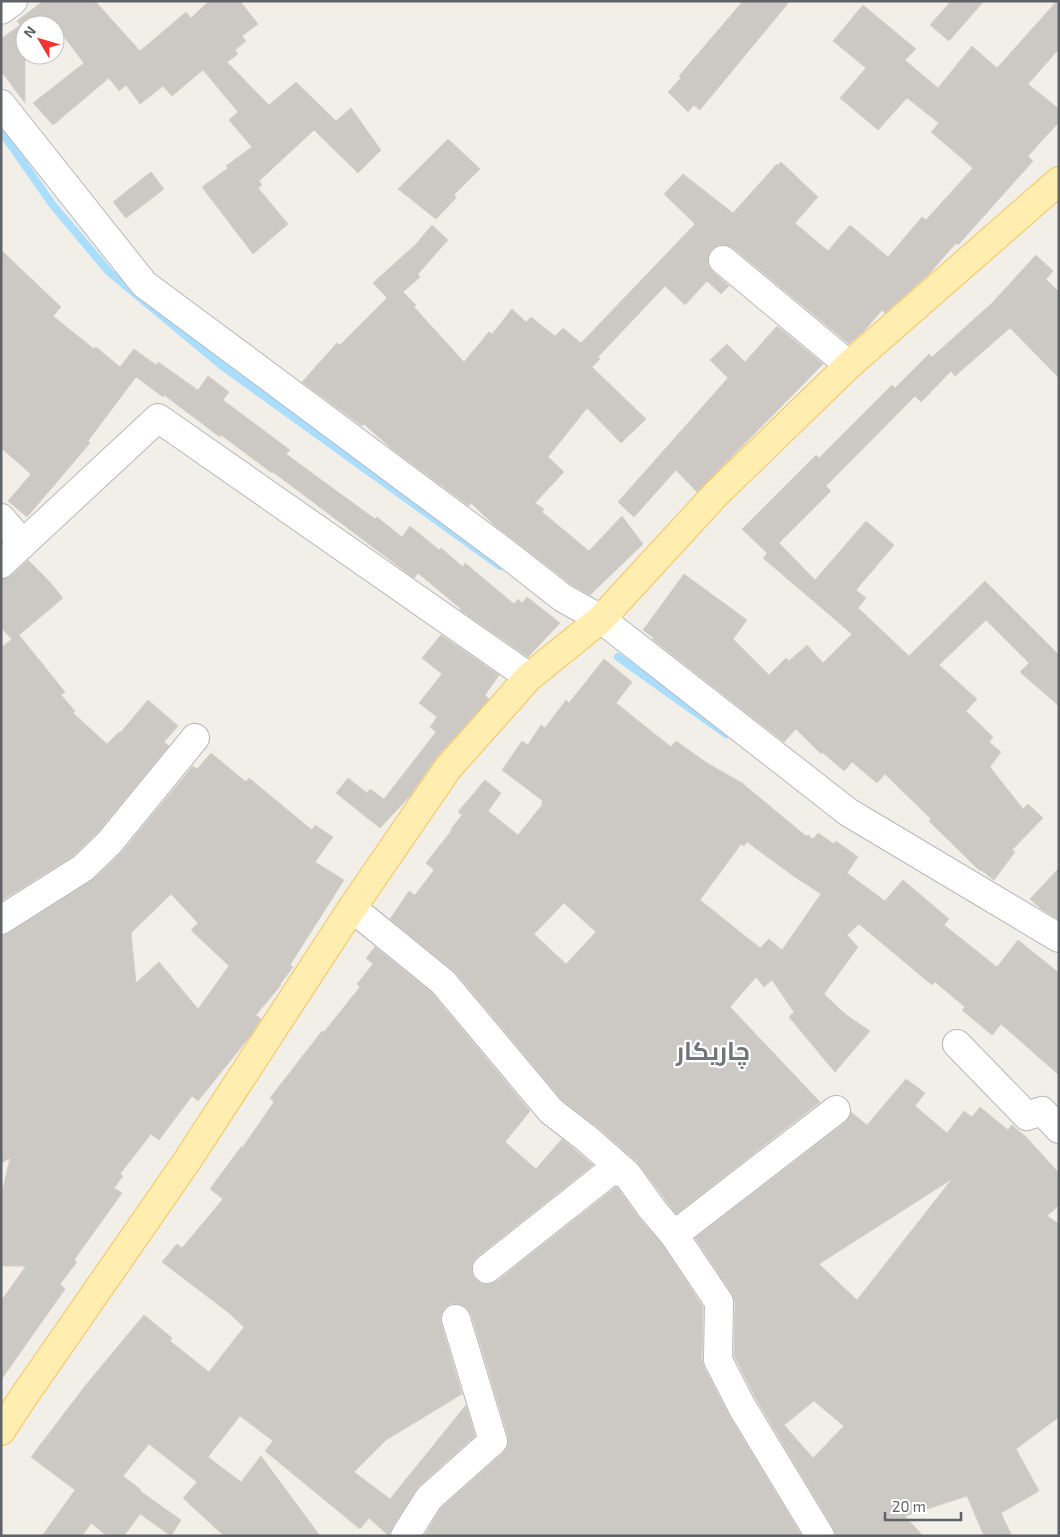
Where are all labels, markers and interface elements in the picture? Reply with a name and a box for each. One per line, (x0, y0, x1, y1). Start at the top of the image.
north arrow (15, 15, 65, 65)
text: N (20, 22, 39, 41)
district label: چاریکار (675, 1035, 750, 1069)
scale bar (885, 1490, 961, 1522)
text: 20 m (892, 1497, 926, 1515)

